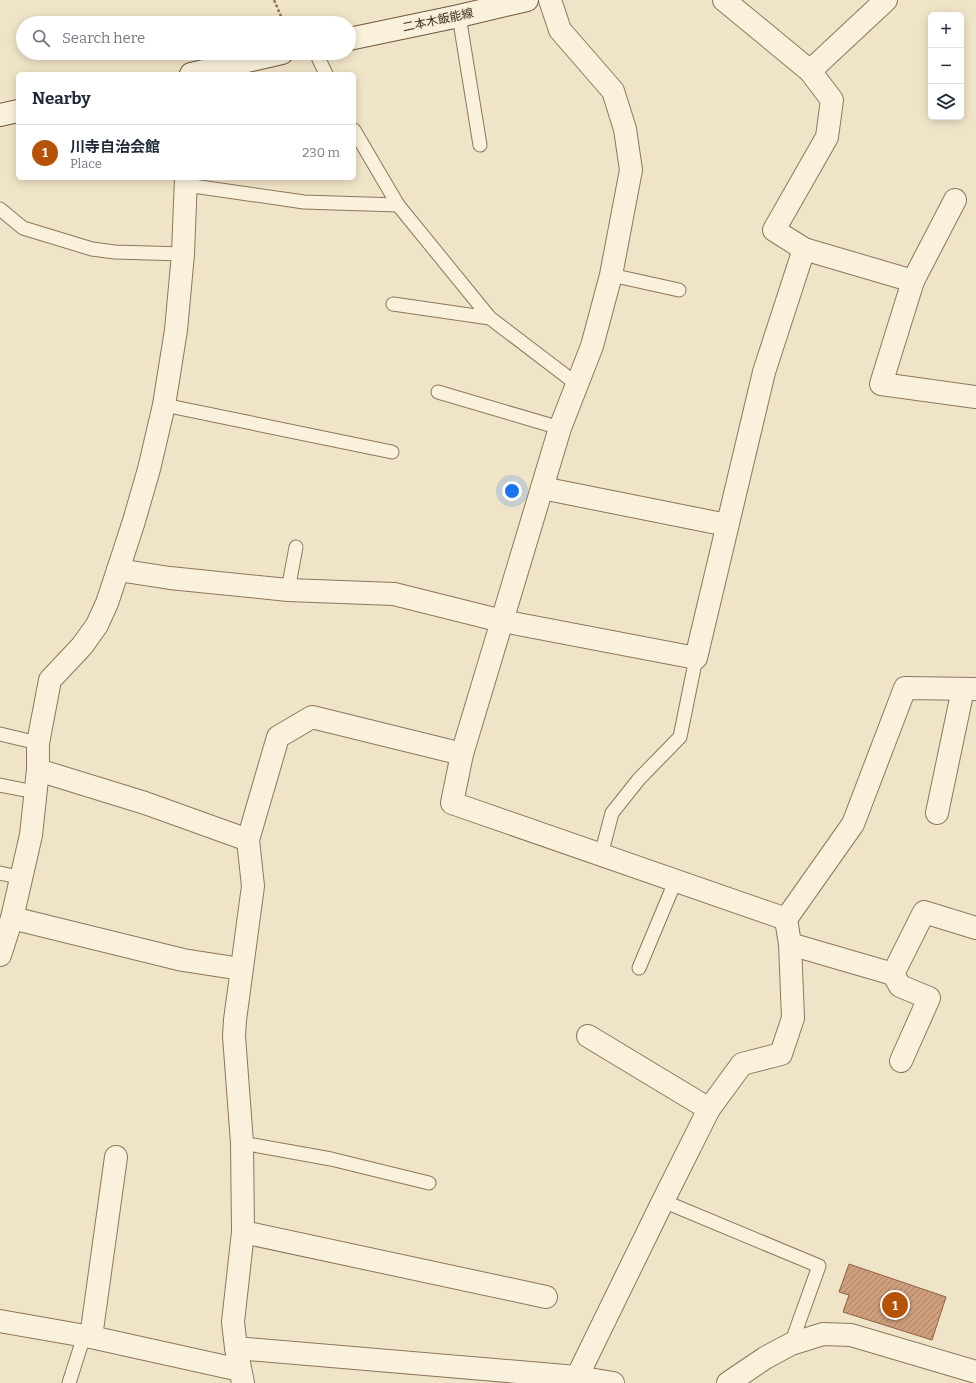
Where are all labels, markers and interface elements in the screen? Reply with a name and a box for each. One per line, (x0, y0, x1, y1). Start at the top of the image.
street label: 二本木飯能線 (401, 6, 475, 34)
map controls (928, 12, 964, 120)
button: + (928, 12, 964, 48)
search box (16, 16, 356, 60)
icon: search (30, 27, 52, 49)
text: Search here (62, 29, 145, 47)
button: − (928, 48, 964, 84)
button: layers (928, 84, 964, 120)
text: Nearby (32, 88, 91, 109)
text: 川寺自治会館 (70, 138, 160, 156)
text: 1 (42, 145, 48, 160)
text: 230 m (302, 145, 340, 160)
text: Place (70, 156, 102, 171)
your location (502, 481, 522, 501)
pin: 1 (882, 1290, 908, 1320)

